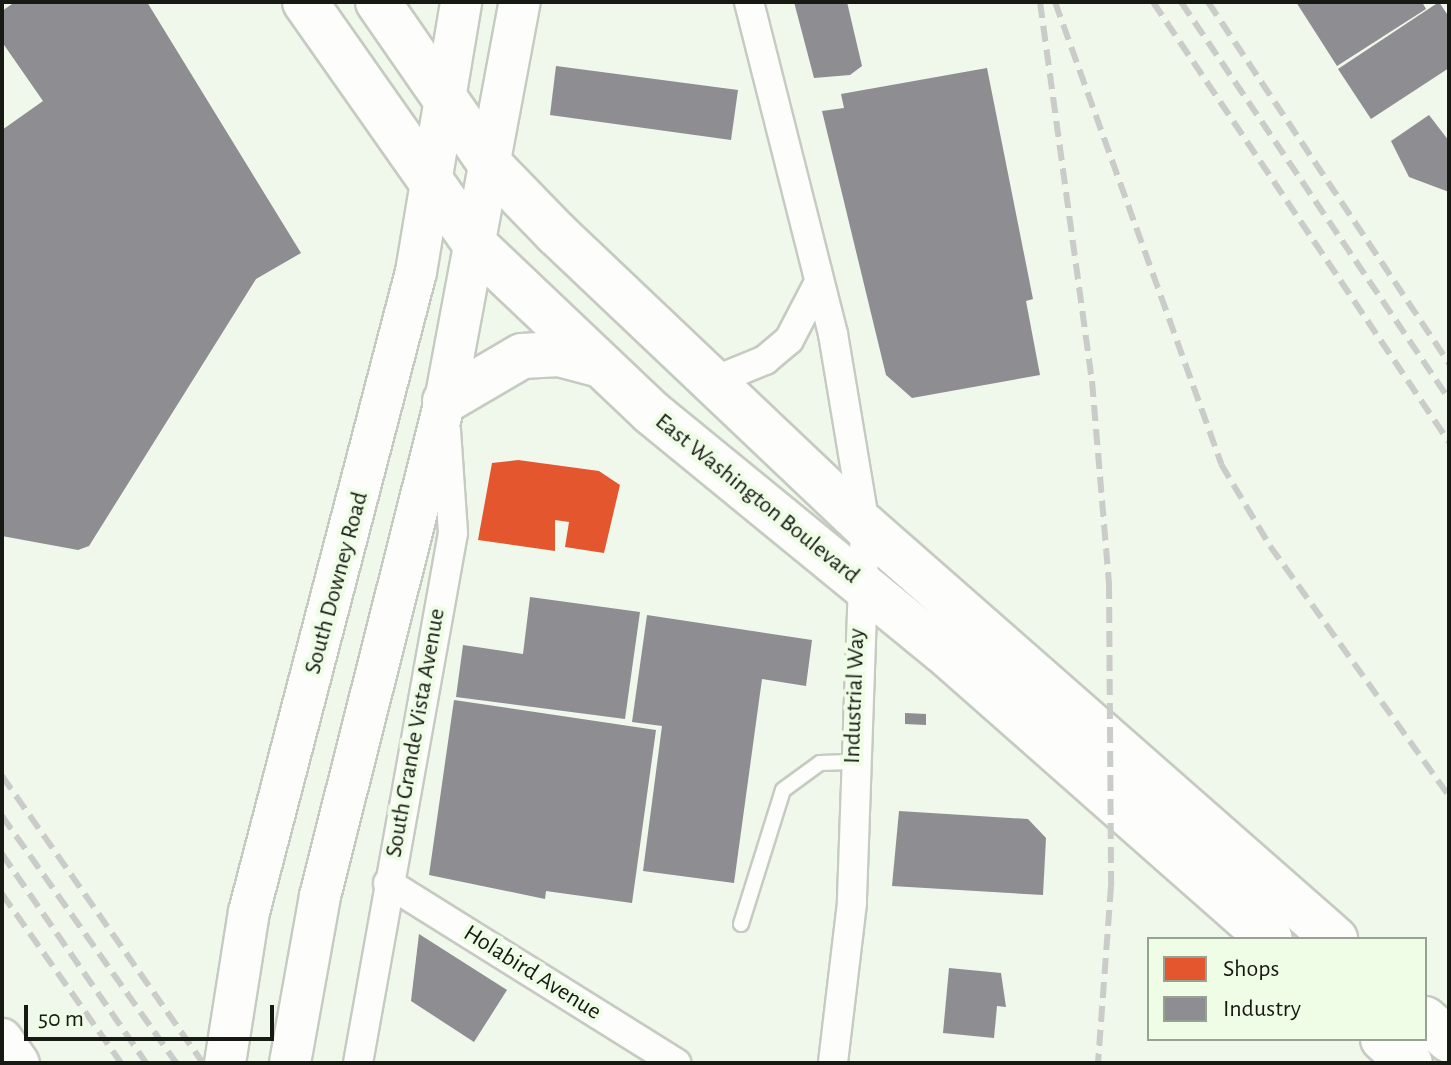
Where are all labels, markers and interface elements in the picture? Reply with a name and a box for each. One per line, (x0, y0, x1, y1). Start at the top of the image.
street label: East Washington Boulevard (649, 408, 865, 590)
street label: South Downey Road (299, 489, 375, 677)
street label: South Grande Vista Avenue (380, 606, 452, 860)
street label: Industrial Way (838, 628, 872, 764)
street label: Holabird Avenue (458, 919, 606, 1027)
legend (1147, 937, 1427, 1041)
text: Shops (1223, 957, 1279, 981)
scale bar (28, 989, 278, 1039)
text: Industry (1223, 997, 1301, 1021)
text: 50 m (38, 1007, 84, 1031)

